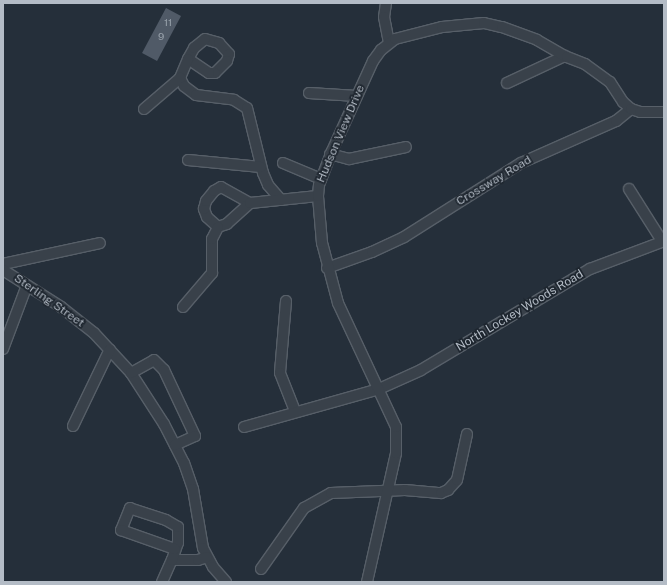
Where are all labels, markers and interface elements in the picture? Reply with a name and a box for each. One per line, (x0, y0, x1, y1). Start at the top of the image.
house number: 11 (164, 17, 172, 29)
house number: 9 (158, 31, 164, 43)
street label: Hudson View Drive (314, 83, 368, 185)
street label: Crossway Road (454, 153, 534, 209)
street label: North Lockey Woods Road (454, 267, 586, 355)
street label: Sterling Street (11, 271, 87, 331)

